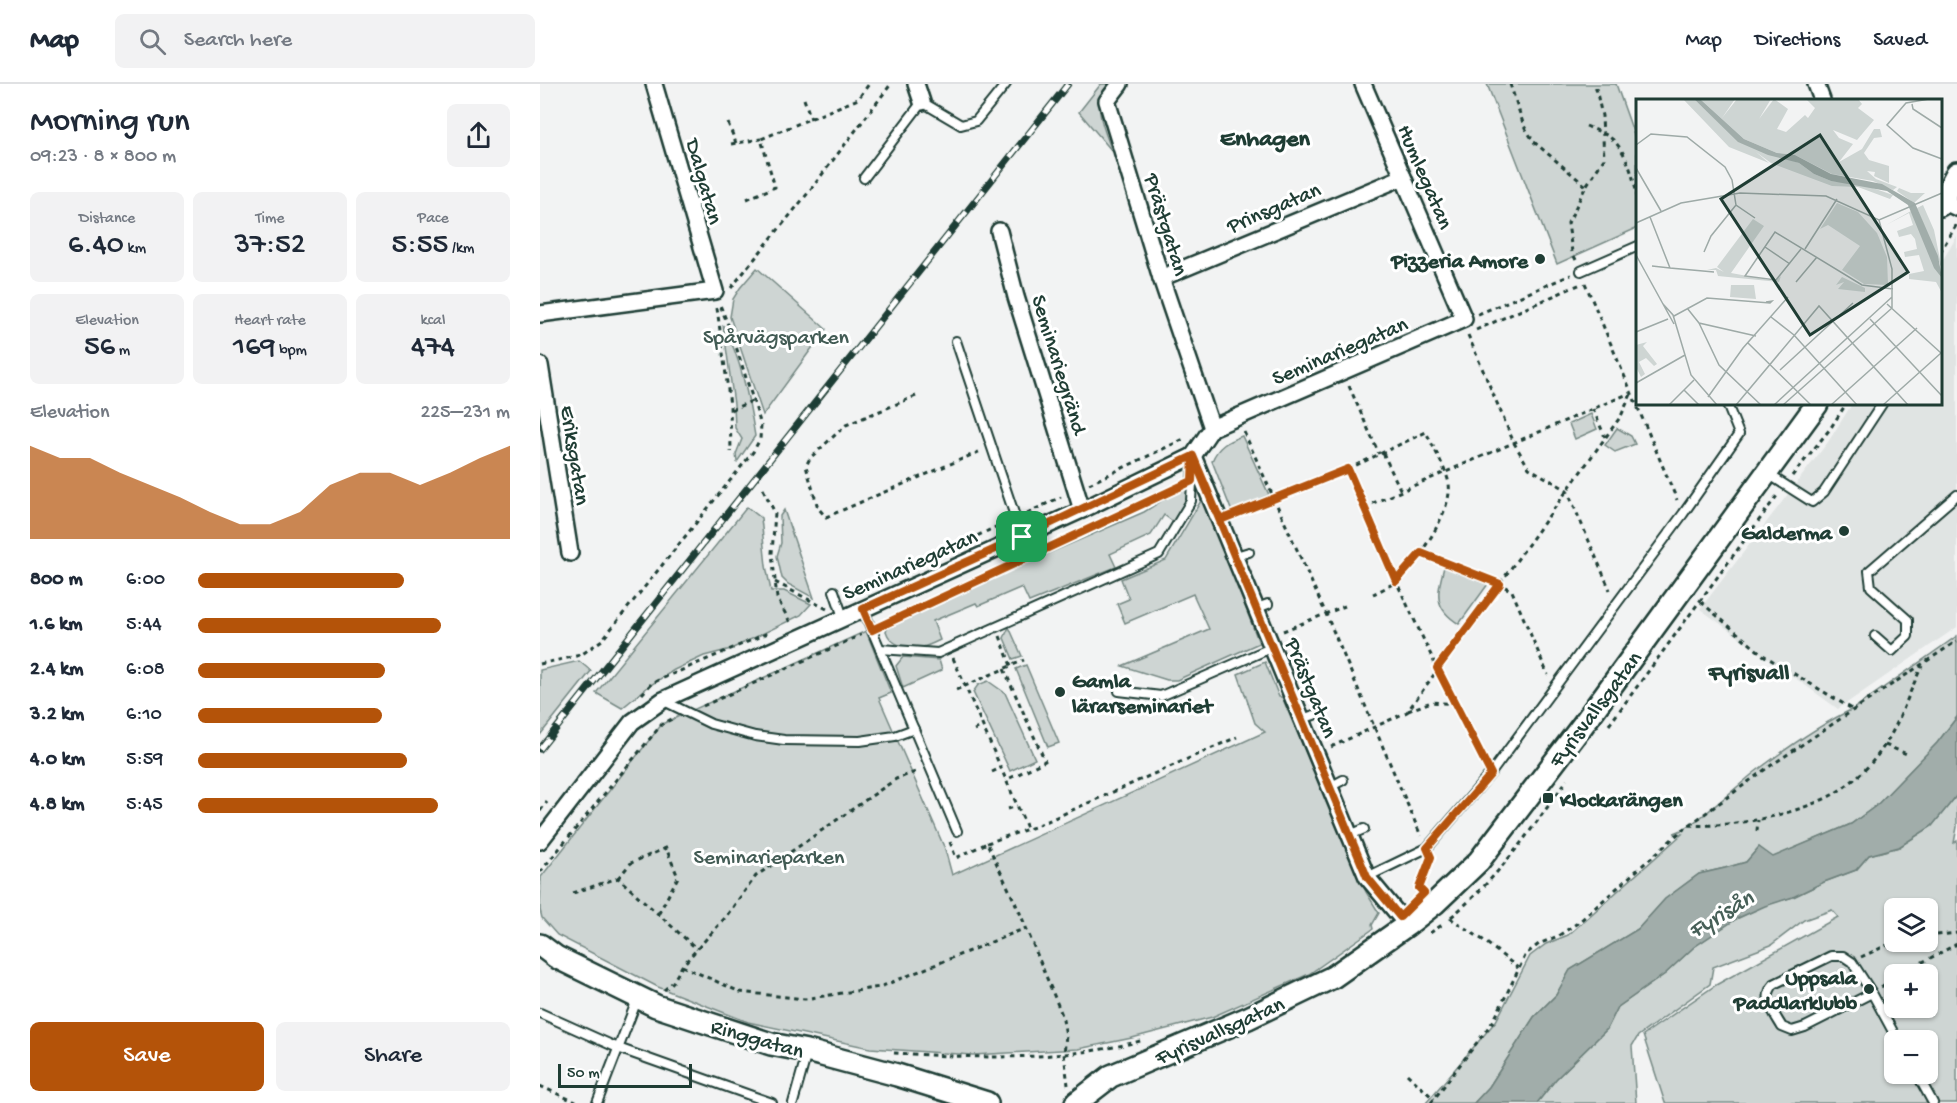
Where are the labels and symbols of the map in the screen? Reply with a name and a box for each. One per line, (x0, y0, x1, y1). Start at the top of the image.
inset map (1636, 99, 1942, 405)
street label: Humlegatan (1390, 121, 1457, 234)
district label: Enhagen (1220, 126, 1311, 155)
street label: Dalgatan (677, 134, 727, 228)
street label: Prästgatan (1136, 170, 1192, 280)
street label: Prinsgatan (1223, 178, 1326, 242)
place label: Pizzeria Amore (1390, 250, 1529, 276)
marker: Pizzeria Amore (1533, 252, 1547, 266)
street label: Seminariegränd (1024, 292, 1091, 440)
street label: Seminariegatan (1269, 312, 1413, 393)
park label: Spårvägsparken (703, 326, 850, 352)
street label: Eriksgatan (552, 404, 594, 508)
pin (996, 511, 1047, 562)
place label: Galderma (1741, 522, 1834, 548)
marker: Galderma (1837, 524, 1851, 538)
street label: Seminariegatan (839, 525, 983, 608)
street label: Prästgatan (1277, 634, 1341, 743)
street label: Fyrisvallsgatan (1544, 647, 1650, 774)
district label: Fyrisvall (1707, 660, 1790, 689)
place label: Gamla lärarseminariet (1071, 670, 1214, 721)
marker: Gamla lärarseminariet (1053, 685, 1067, 699)
place label: Klockarängen (1559, 789, 1683, 815)
marker: Klockarängen (1541, 791, 1555, 805)
park label: Seminarieparken (694, 846, 845, 872)
water label: Fyrisån (1684, 885, 1760, 947)
place label: Uppsala Paddlarklubb (1733, 967, 1859, 1018)
marker: Uppsala Paddlarklubb (1862, 982, 1876, 996)
street label: Fyrisvallsgatan (1151, 992, 1290, 1073)
street label: Ringgatan (707, 1015, 807, 1067)
scale bar (558, 1061, 692, 1088)

